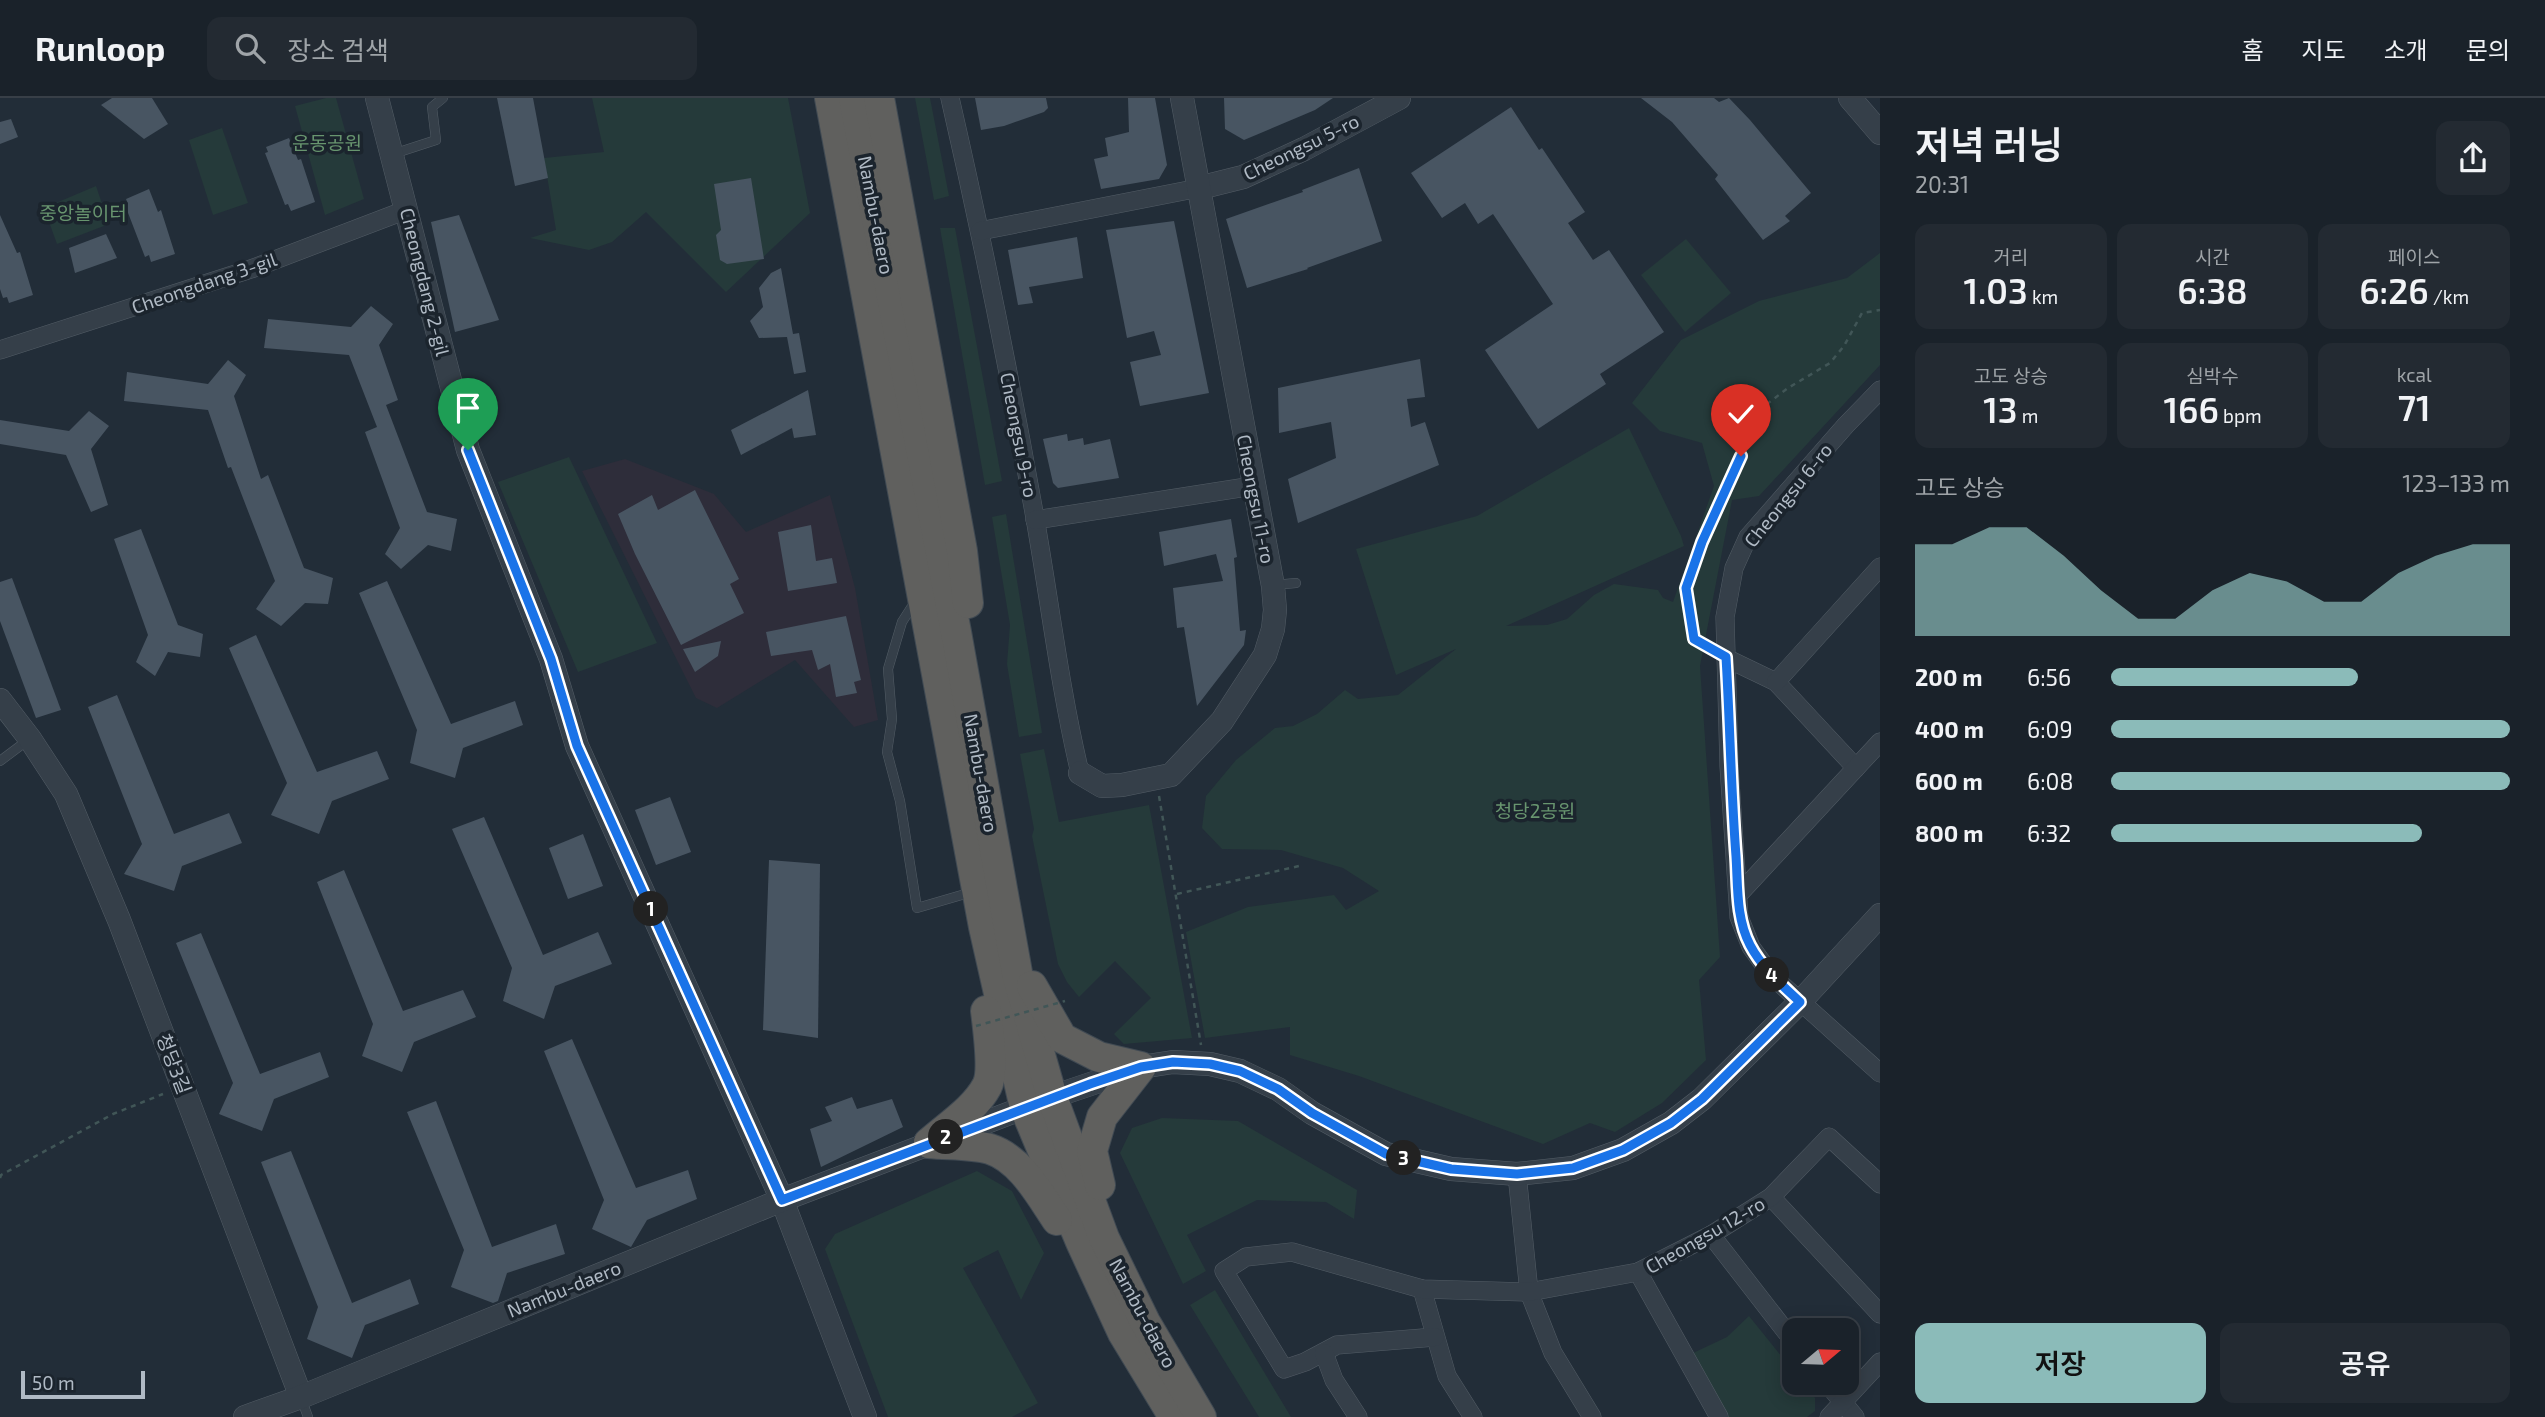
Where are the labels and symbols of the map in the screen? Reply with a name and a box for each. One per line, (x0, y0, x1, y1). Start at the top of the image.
street label: Cheongsu 5-ro (1239, 109, 1362, 185)
park label: 운동공원 (292, 131, 362, 154)
street label: Nambu-daero (854, 154, 899, 276)
park label: 중앙놀이터 (39, 201, 127, 224)
street label: Cheongdang 2-gil (396, 205, 455, 359)
street label: Cheongdang 3-gil (128, 247, 280, 318)
street label: Cheongsu 9-ro (996, 370, 1043, 499)
pin (438, 378, 498, 450)
pin (1711, 384, 1771, 456)
street label: Cheongsu 11-ro (1233, 432, 1280, 565)
street label: Cheongsu 6-ro (1739, 438, 1836, 551)
street label: Nambu-daero (960, 712, 1003, 834)
park label: 청당2공원 (1495, 799, 1575, 822)
pin: 1 (634, 892, 668, 926)
pin: 4 (1754, 958, 1790, 992)
street label: 청당3길 (152, 1030, 196, 1097)
pin: 2 (928, 1119, 964, 1154)
pin: 3 (1386, 1140, 1422, 1176)
street label: Cheongsu 12-ro (1641, 1191, 1769, 1278)
street label: Nambu-daero (1105, 1254, 1182, 1371)
street label: Nambu-daero (504, 1255, 624, 1322)
north arrow (1782, 1318, 1858, 1395)
scale bar (21, 1368, 145, 1400)

